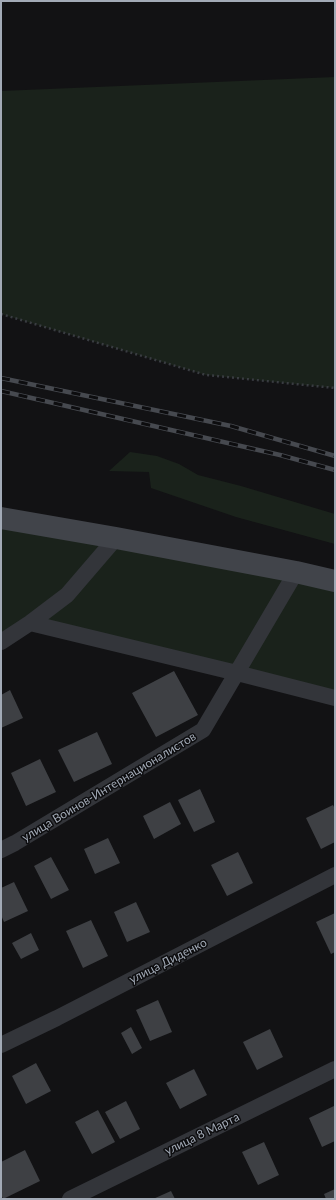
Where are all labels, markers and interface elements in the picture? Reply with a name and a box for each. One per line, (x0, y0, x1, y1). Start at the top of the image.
street label: улица Воинов-Интернационалистов (19, 729, 199, 845)
street label: улица Диденко (127, 935, 209, 987)
street label: улица 8 Марта (162, 1110, 242, 1158)

